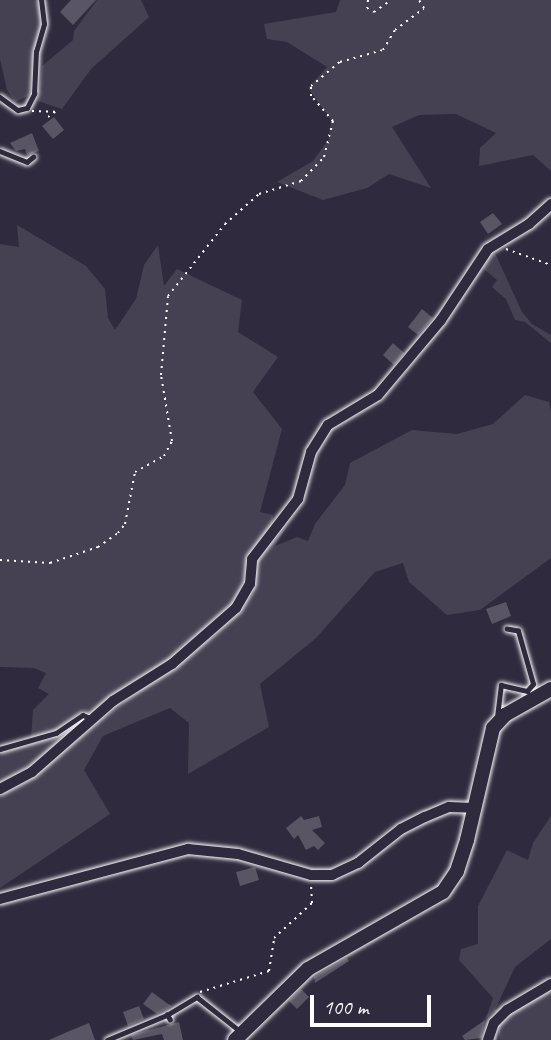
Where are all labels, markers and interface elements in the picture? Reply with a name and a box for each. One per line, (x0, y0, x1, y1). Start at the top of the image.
scale bar (313, 981, 434, 1025)
text: 100 m (323, 994, 368, 1020)

